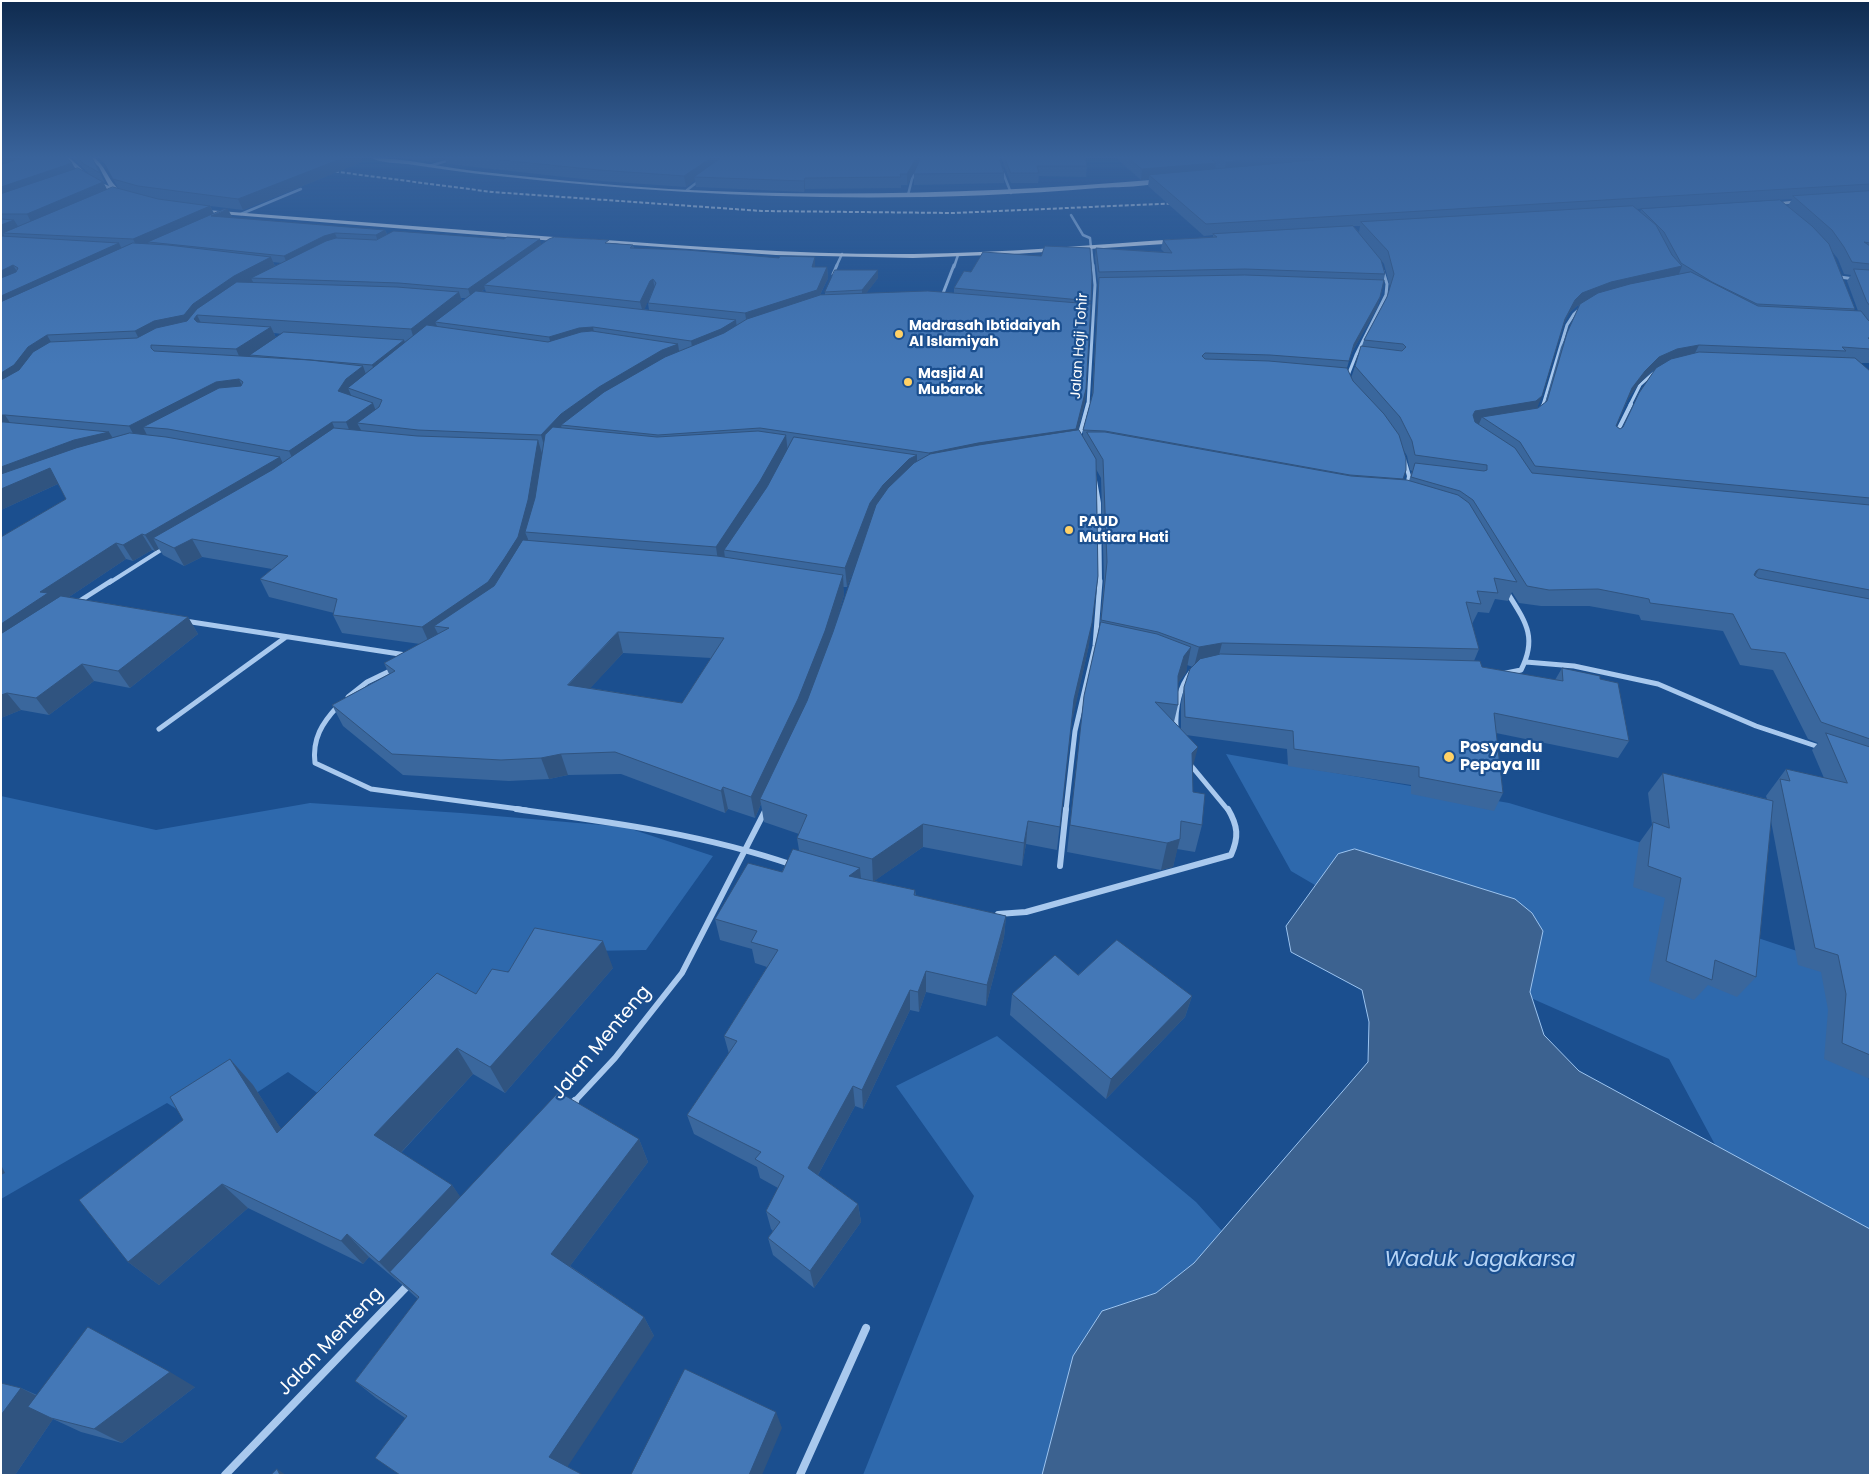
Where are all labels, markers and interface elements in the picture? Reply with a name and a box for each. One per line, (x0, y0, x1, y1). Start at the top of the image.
street label: Jalan Haji Tohir (1068, 292, 1092, 400)
place label: Madrasah Ibtidaiyah Al Islamiyah (909, 318, 1060, 351)
marker: Madrasah Ibtidaiyah Al Islamiyah (893, 328, 905, 340)
place label: Masjid Al Mubarok (918, 366, 983, 398)
marker: Masjid Al Mubarok (902, 376, 914, 388)
place label: PAUD Mutiara Hati (1079, 514, 1169, 546)
marker: PAUD Mutiara Hati (1063, 524, 1075, 536)
place label: Posyandu Pepaya III (1460, 738, 1543, 776)
marker: Posyandu Pepaya III (1442, 750, 1456, 764)
street label: Jalan Menteng (548, 981, 656, 1105)
water label: Waduk Jagakarsa (1384, 1248, 1576, 1274)
street label: Jalan Menteng (274, 1283, 388, 1401)

